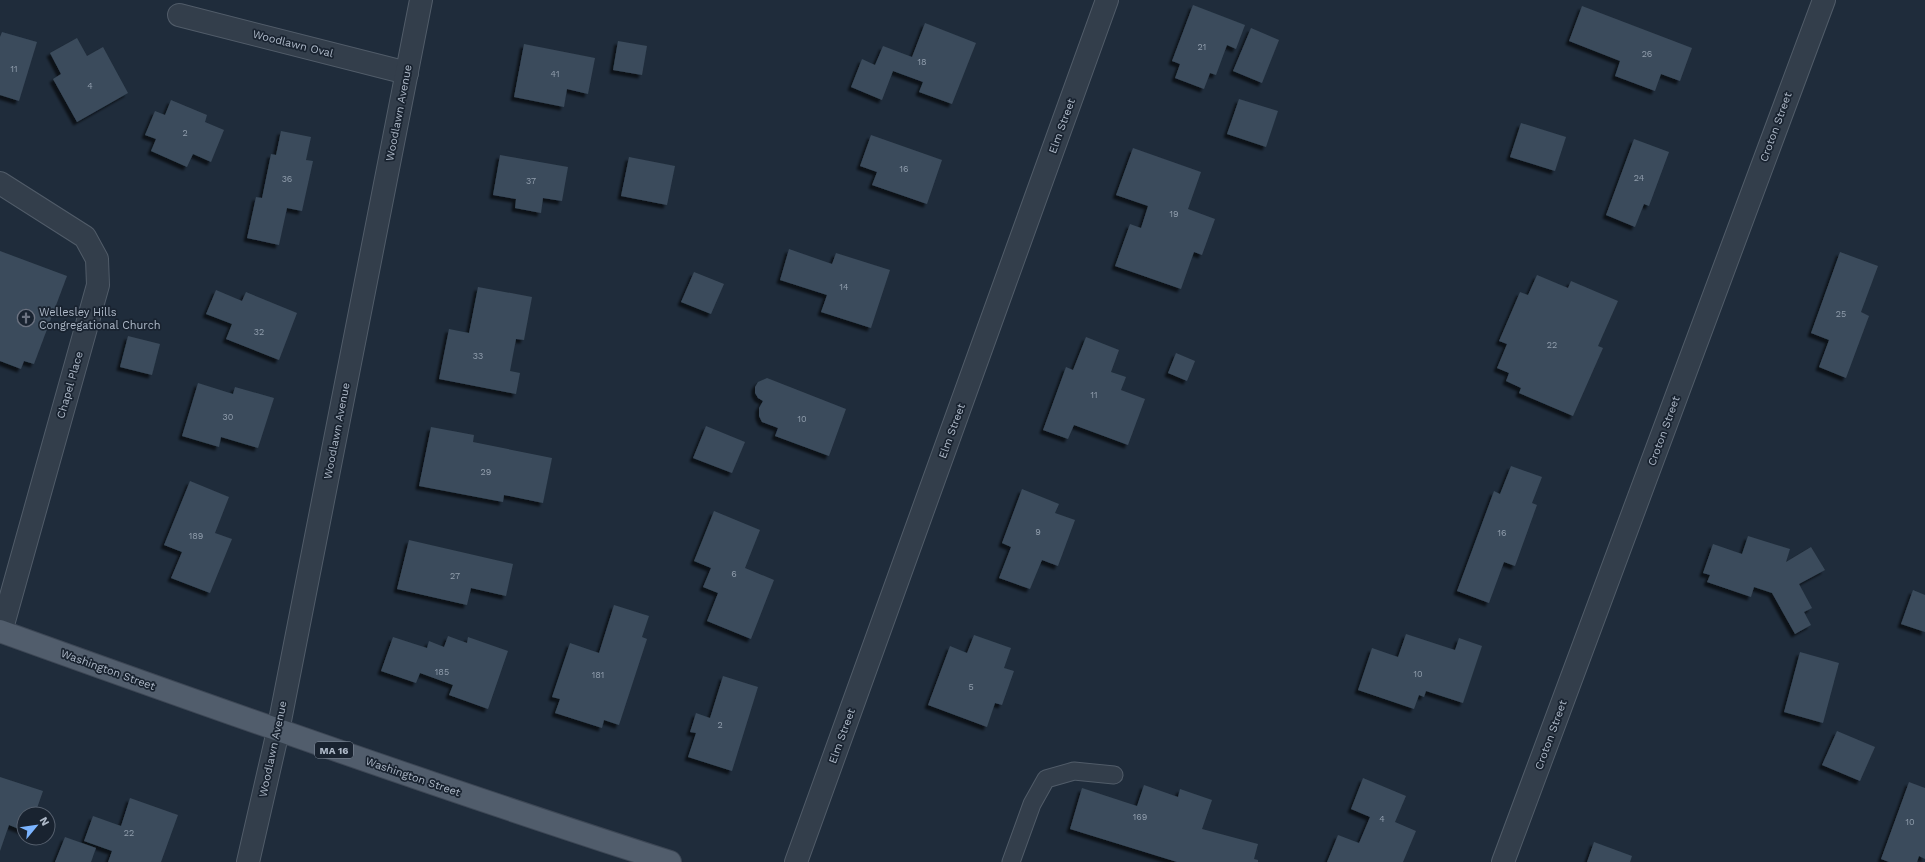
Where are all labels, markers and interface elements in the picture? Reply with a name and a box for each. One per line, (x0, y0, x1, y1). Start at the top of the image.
street label: Woodlawn Oval (251, 28, 335, 60)
house number: 21 (1198, 42, 1206, 52)
house number: 26 (1642, 49, 1652, 59)
house number: 18 (917, 57, 927, 67)
house number: 11 (10, 64, 18, 74)
street label: Woodlawn Avenue (383, 64, 415, 162)
house number: 41 (551, 69, 559, 79)
house number: 4 (87, 81, 93, 91)
street label: Croton Street (1757, 90, 1795, 164)
street label: Elm Street (1046, 96, 1078, 155)
house number: 2 (182, 128, 188, 138)
house number: 16 (900, 164, 908, 174)
house number: 24 (1634, 173, 1645, 183)
house number: 36 (282, 174, 292, 184)
house number: 37 (526, 176, 536, 186)
house number: 19 (1169, 209, 1179, 219)
house number: 14 (839, 282, 849, 292)
place label: Wellesley Hills Congregational Church (39, 306, 161, 332)
church icon: Wellesley Hills Congregational Church (16, 308, 36, 328)
house number: 25 (1836, 309, 1846, 319)
house number: 32 (254, 327, 264, 337)
house number: 22 (1547, 340, 1557, 350)
street label: Chapel Place (54, 350, 86, 420)
house number: 33 (473, 351, 483, 361)
street label: Woodlawn Avenue (321, 382, 353, 480)
house number: 11 (1090, 390, 1098, 400)
street label: Croton Street (1645, 394, 1683, 468)
street label: Elm Street (936, 401, 968, 460)
house number: 30 (223, 412, 234, 422)
house number: 10 (797, 414, 807, 424)
house number: 29 (481, 467, 491, 477)
house number: 9 (1035, 527, 1041, 537)
house number: 16 (1498, 528, 1506, 538)
house number: 189 (189, 531, 203, 541)
house number: 6 (731, 569, 737, 579)
house number: 27 (450, 571, 460, 581)
street label: Washington Street (59, 647, 157, 693)
house number: 185 (435, 667, 449, 677)
house number: 10 (1413, 669, 1423, 679)
house number: 181 (592, 670, 604, 680)
house number: 5 (968, 682, 974, 692)
street label: Croton Street (1532, 698, 1570, 772)
street label: Woodlawn Avenue (256, 700, 290, 798)
street label: Elm Street (826, 706, 858, 765)
house number: 2 (717, 720, 723, 730)
road number: MA 16 (315, 742, 353, 758)
street label: Washington Street (364, 755, 462, 799)
north arrow (16, 806, 56, 846)
house number: 169 (1133, 812, 1147, 822)
house number: 4 (1379, 814, 1385, 824)
text: N (37, 815, 52, 828)
house number: 10 (1905, 817, 1915, 827)
house number: 22 (124, 828, 134, 838)

